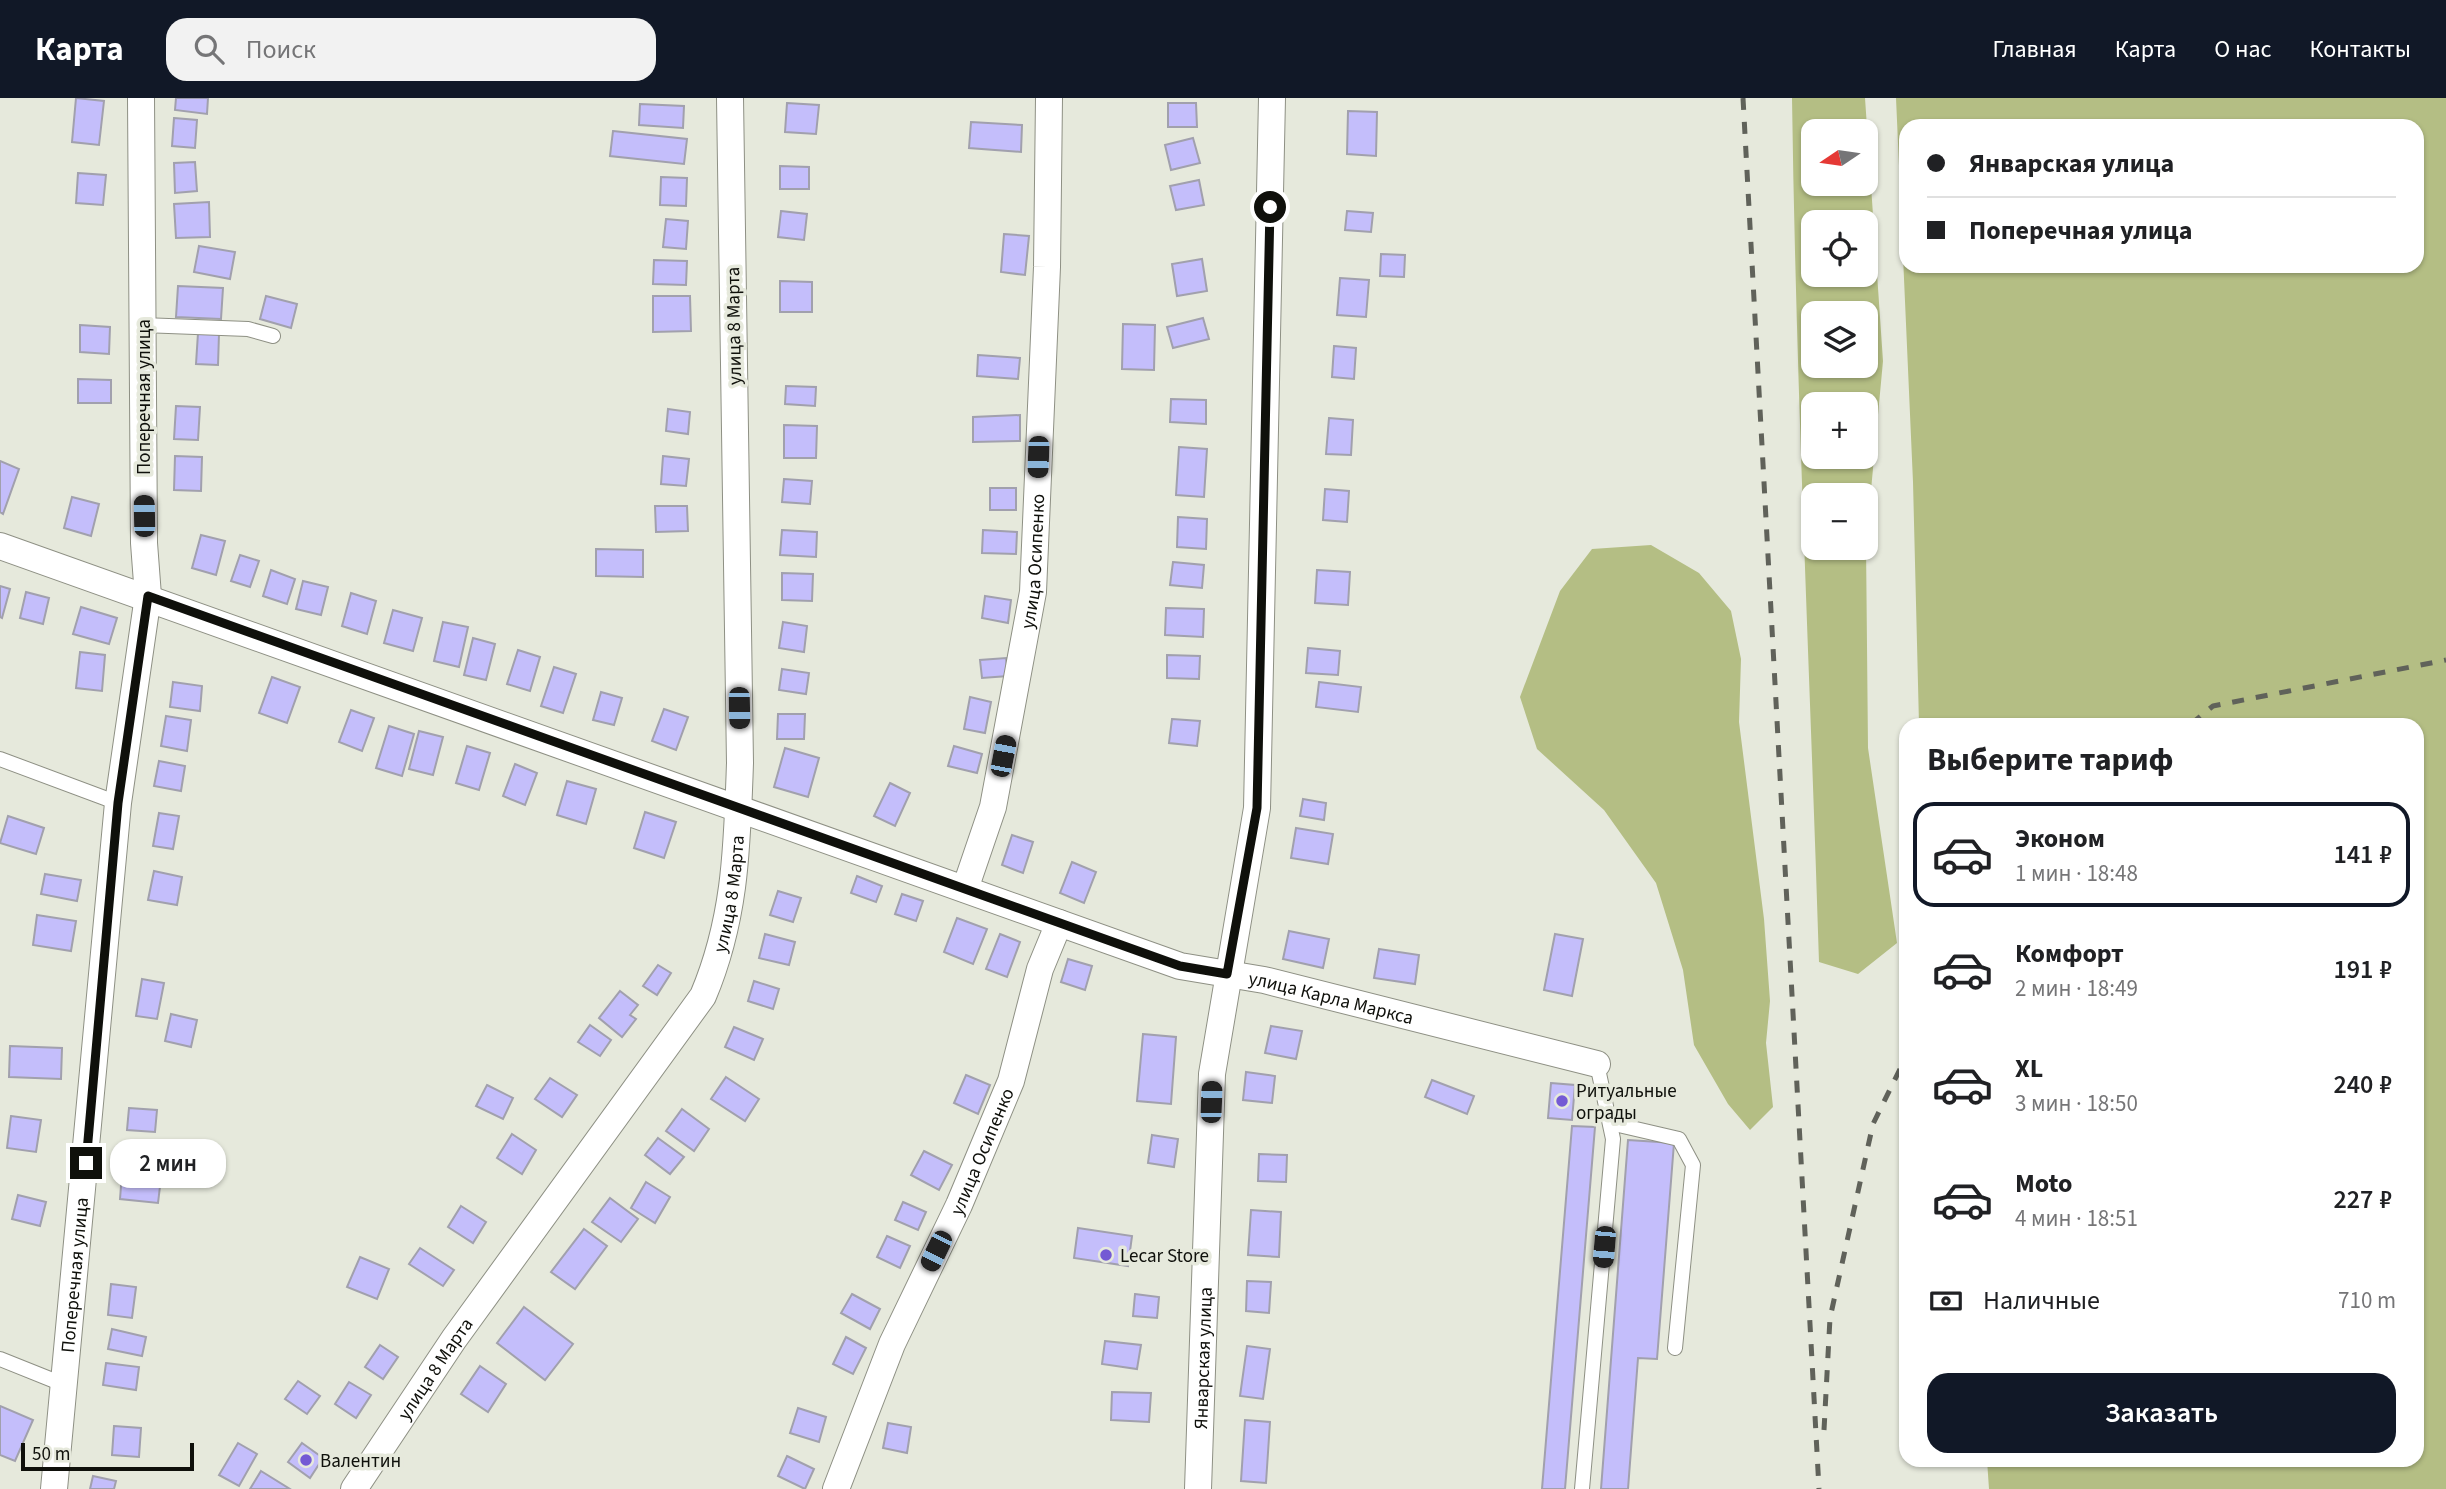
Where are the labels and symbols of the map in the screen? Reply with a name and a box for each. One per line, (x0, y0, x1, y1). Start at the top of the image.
north arrow (1801, 119, 1878, 196)
route start (1254, 191, 1286, 223)
street label: улица 8 Марта (720, 267, 749, 385)
street label: Поперечная улица (131, 319, 158, 475)
car (1027, 436, 1050, 478)
street label: улица Осипенко (1014, 493, 1052, 631)
car (134, 495, 155, 537)
car (729, 687, 750, 729)
car (989, 733, 1018, 779)
street label: улица 8 Марта (707, 835, 752, 956)
street label: улица Карла Маркса (1246, 966, 1416, 1032)
place label: Ритуальные ограды (1576, 1078, 1677, 1127)
car (1200, 1081, 1223, 1123)
street label: улица Осипенко (944, 1084, 1022, 1220)
marker: Ритуальные ограды (1554, 1093, 1570, 1109)
callout: 2 мин (110, 1138, 226, 1188)
route end (70, 1147, 102, 1179)
street label: Поперечная улица (55, 1196, 96, 1354)
car (1592, 1225, 1617, 1269)
car (918, 1228, 955, 1274)
place label: Lecar Store (1120, 1243, 1209, 1270)
marker: Lecar Store (1098, 1247, 1114, 1263)
street label: Январская улица (1188, 1286, 1220, 1430)
street label: улица 8 Марта (392, 1313, 480, 1426)
scale bar (21, 1440, 194, 1472)
place label: Валентин (320, 1448, 401, 1475)
marker: Валентин (298, 1452, 314, 1468)

